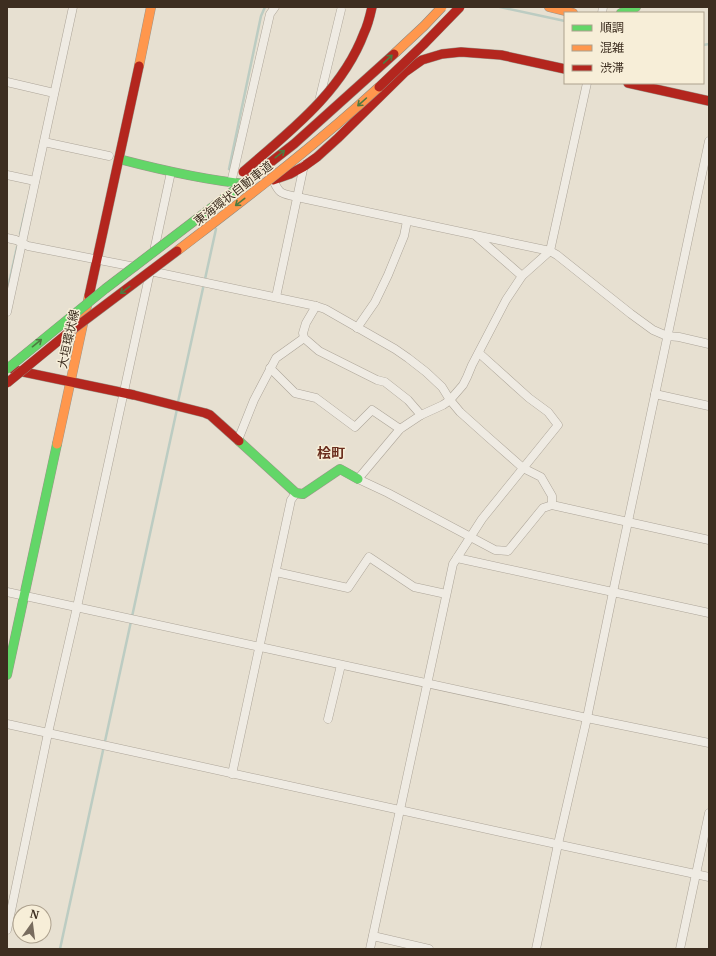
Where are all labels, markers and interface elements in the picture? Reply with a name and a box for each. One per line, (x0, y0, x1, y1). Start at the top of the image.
legend (564, 12, 704, 84)
text: 順調 (600, 20, 624, 35)
text: 混雑 (600, 40, 624, 55)
one-way arrow (383, 54, 393, 64)
text: 渋滞 (600, 60, 624, 75)
one-way arrow (357, 98, 367, 107)
one-way arrow (275, 150, 286, 159)
street label: 東海環状自動車道 (191, 158, 275, 228)
one-way arrow (234, 198, 245, 207)
one-way arrow (120, 286, 131, 294)
street label: 大垣環状線 (54, 308, 82, 370)
one-way arrow (31, 339, 42, 348)
district label: 桧町 (317, 444, 345, 462)
north arrow (12, 904, 52, 944)
text: N (29, 906, 41, 922)

